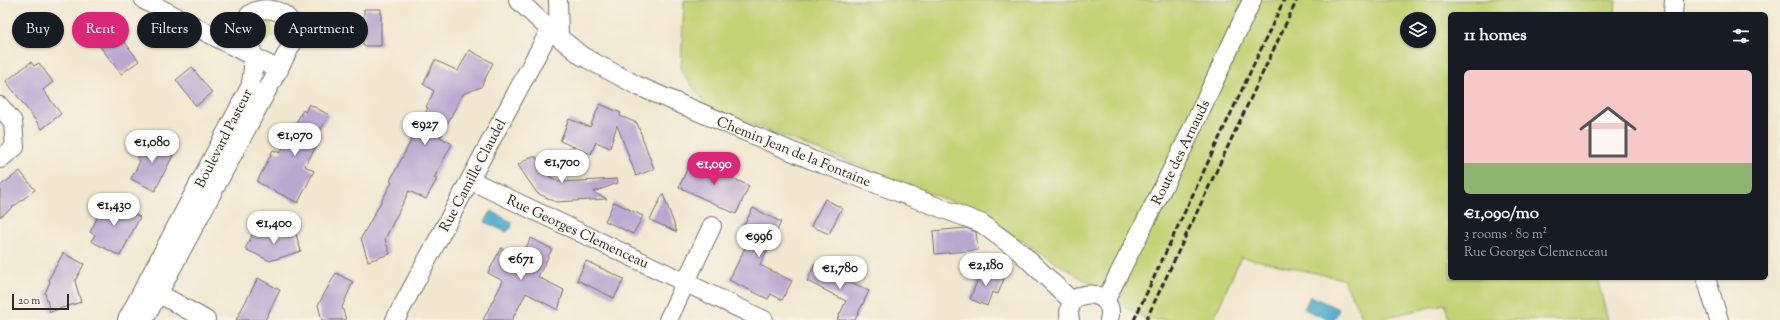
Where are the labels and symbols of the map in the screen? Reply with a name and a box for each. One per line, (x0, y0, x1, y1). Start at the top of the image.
street label: Boulevard Pasteur (191, 85, 259, 192)
street label: Route des Arnauds (1148, 97, 1216, 209)
pin: €927 (401, 112, 449, 146)
street label: Chemin Jean de la Fontaine (713, 113, 873, 193)
street label: Rue Camille Claudel (436, 116, 512, 236)
pin: €1,070 (262, 123, 328, 157)
pin: €1,080 (119, 130, 185, 164)
pin: €1,700 (529, 150, 595, 184)
pin: €1,090 (681, 152, 747, 186)
street label: Rue Georges Clemenceau (503, 191, 651, 275)
pin: €1,430 (81, 193, 147, 227)
pin: €1,400 (241, 211, 307, 245)
pin: €996 (735, 224, 783, 258)
pin: €671 (497, 247, 545, 281)
pin: €2,180 (953, 253, 1019, 287)
pin: €1,780 (807, 256, 873, 290)
scale bar (12, 292, 69, 311)

